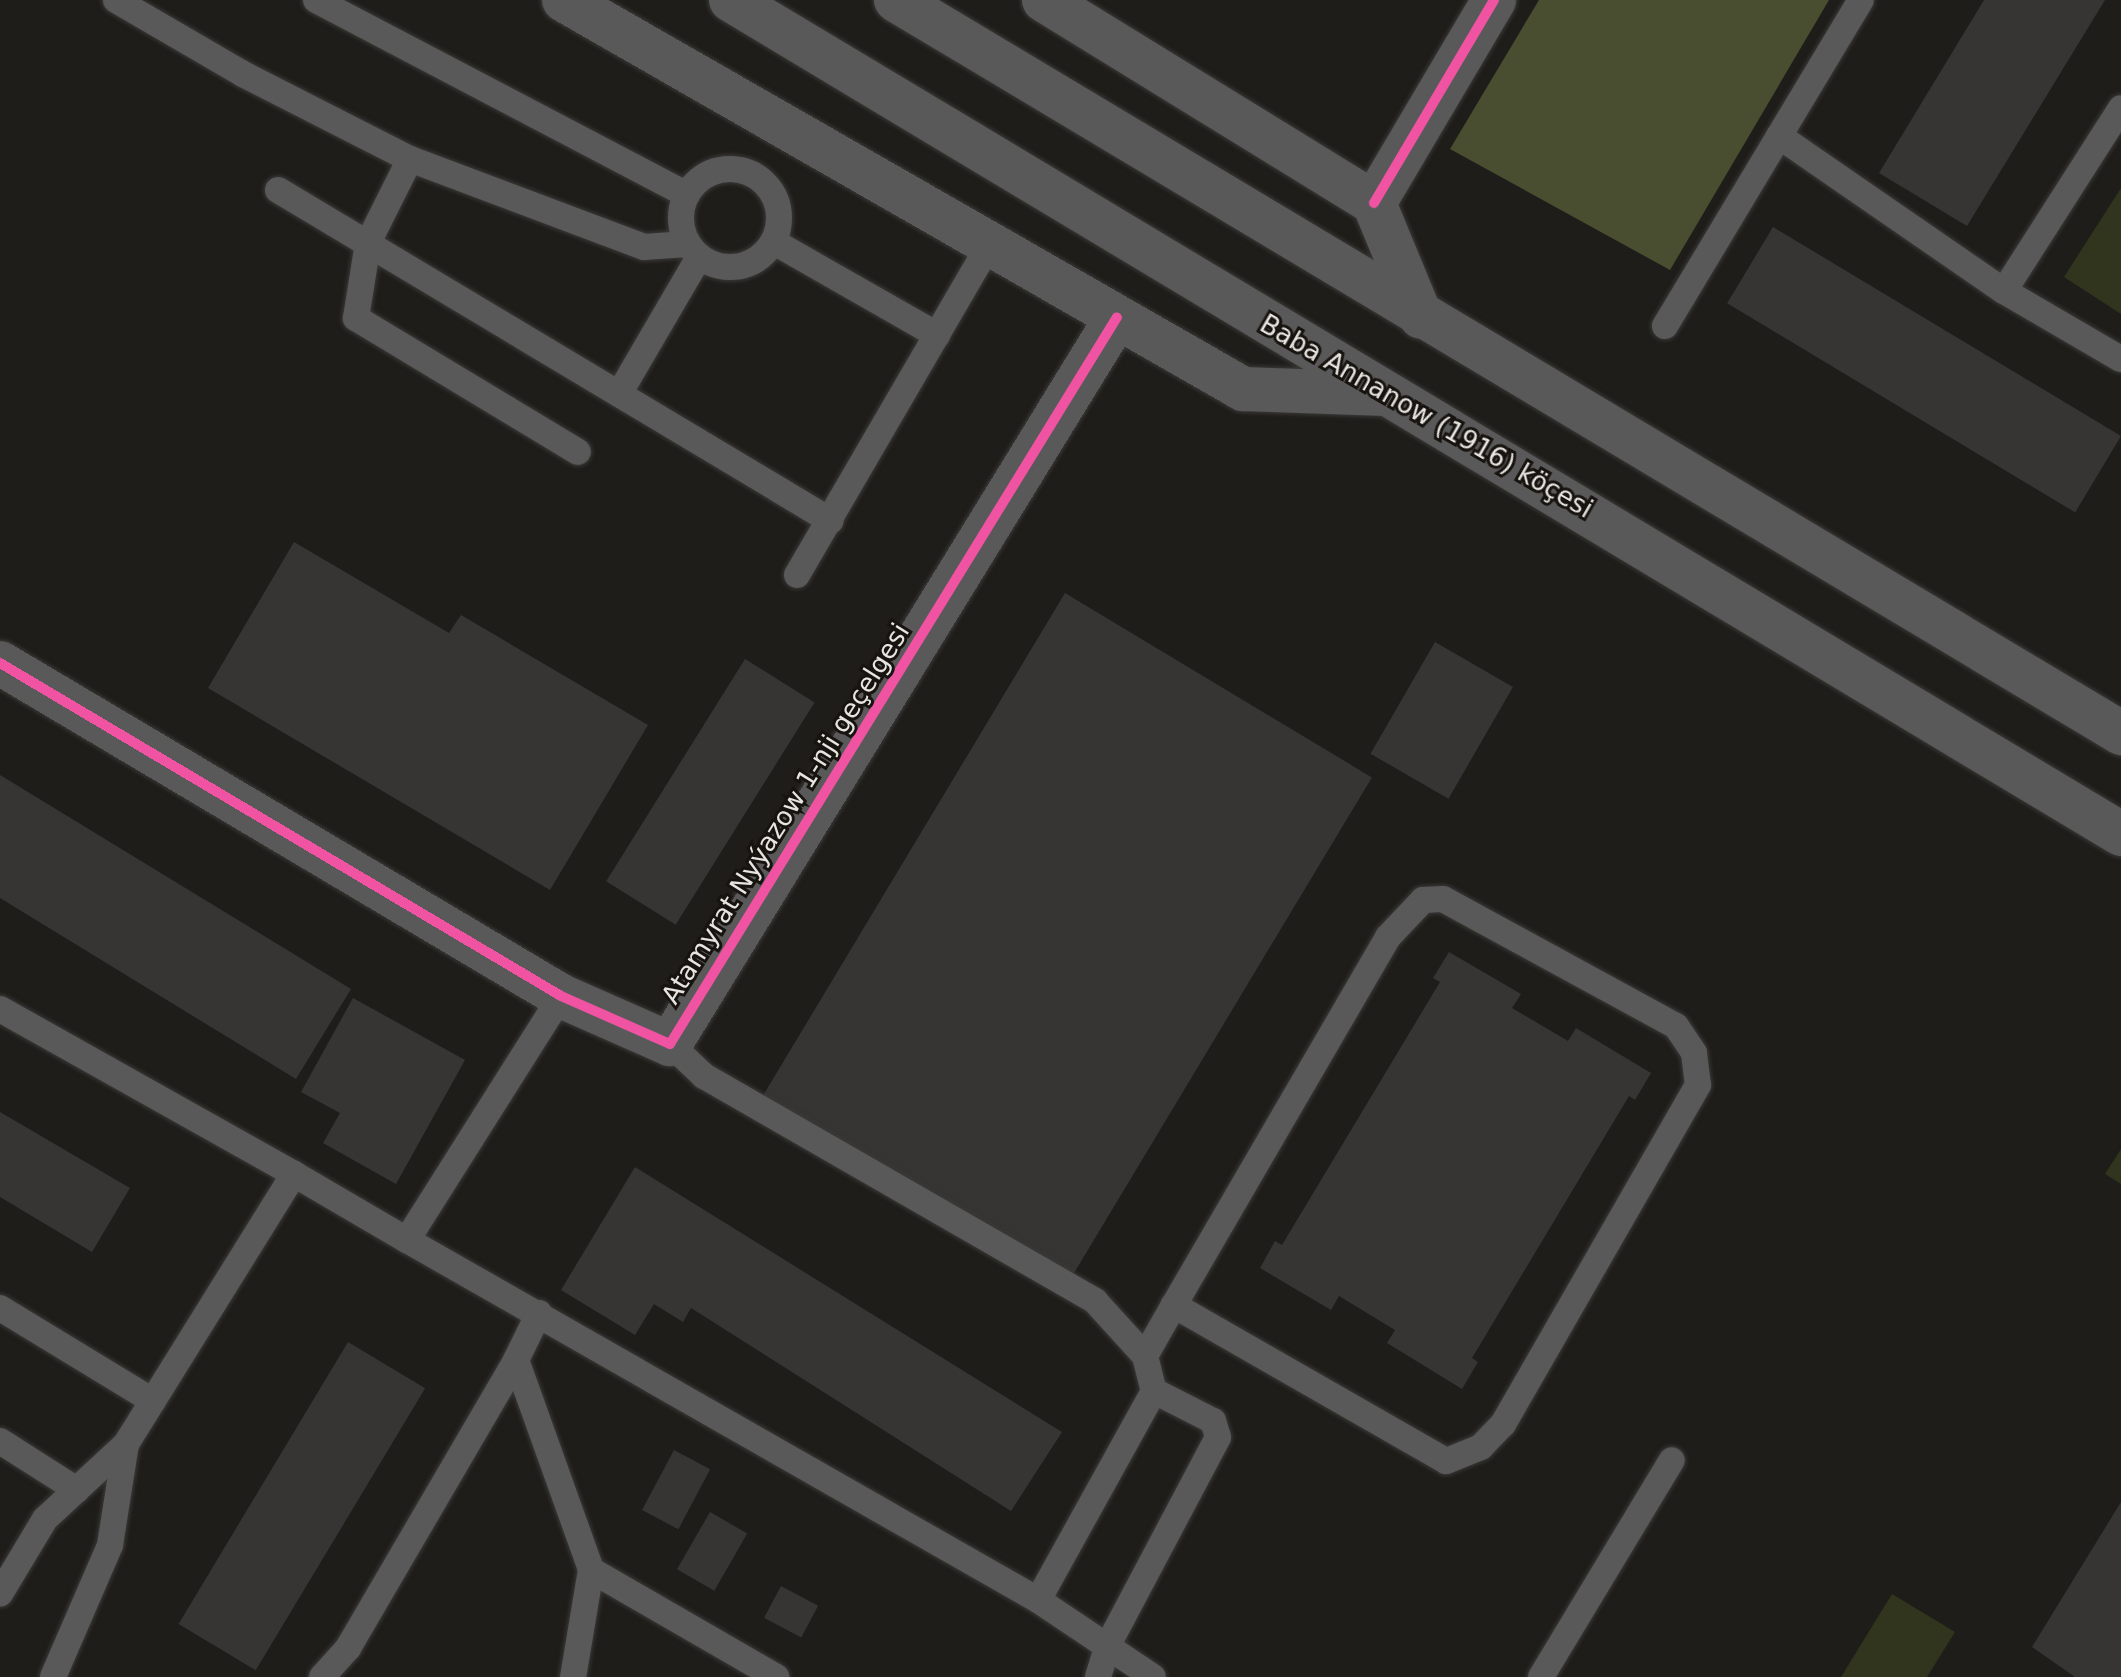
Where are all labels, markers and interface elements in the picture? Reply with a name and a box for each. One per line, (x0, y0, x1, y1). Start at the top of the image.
street label: Baba Annanow (1916) köçesi (1254, 309, 1598, 525)
street label: Atamyrat Nyýazow 1-nji geçelgesi (655, 618, 917, 1010)

